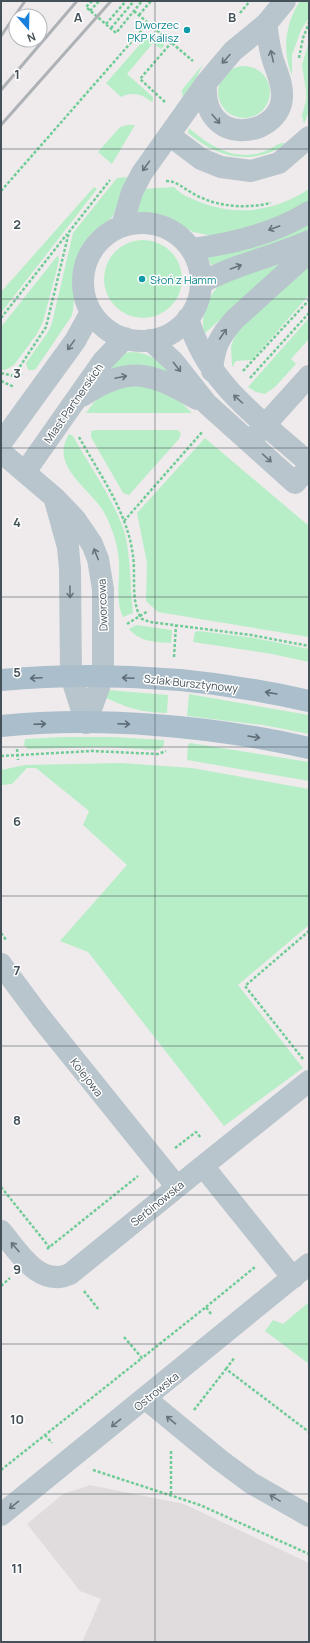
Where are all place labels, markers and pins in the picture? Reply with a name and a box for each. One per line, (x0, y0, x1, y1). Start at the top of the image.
place label: Dworzec PKP Kalisz (128, 17, 179, 45)
marker: Dworzec PKP Kalisz (182, 25, 192, 35)
place label: Słoń z Hamm (150, 272, 216, 287)
marker: Słoń z Hamm (137, 274, 147, 284)

